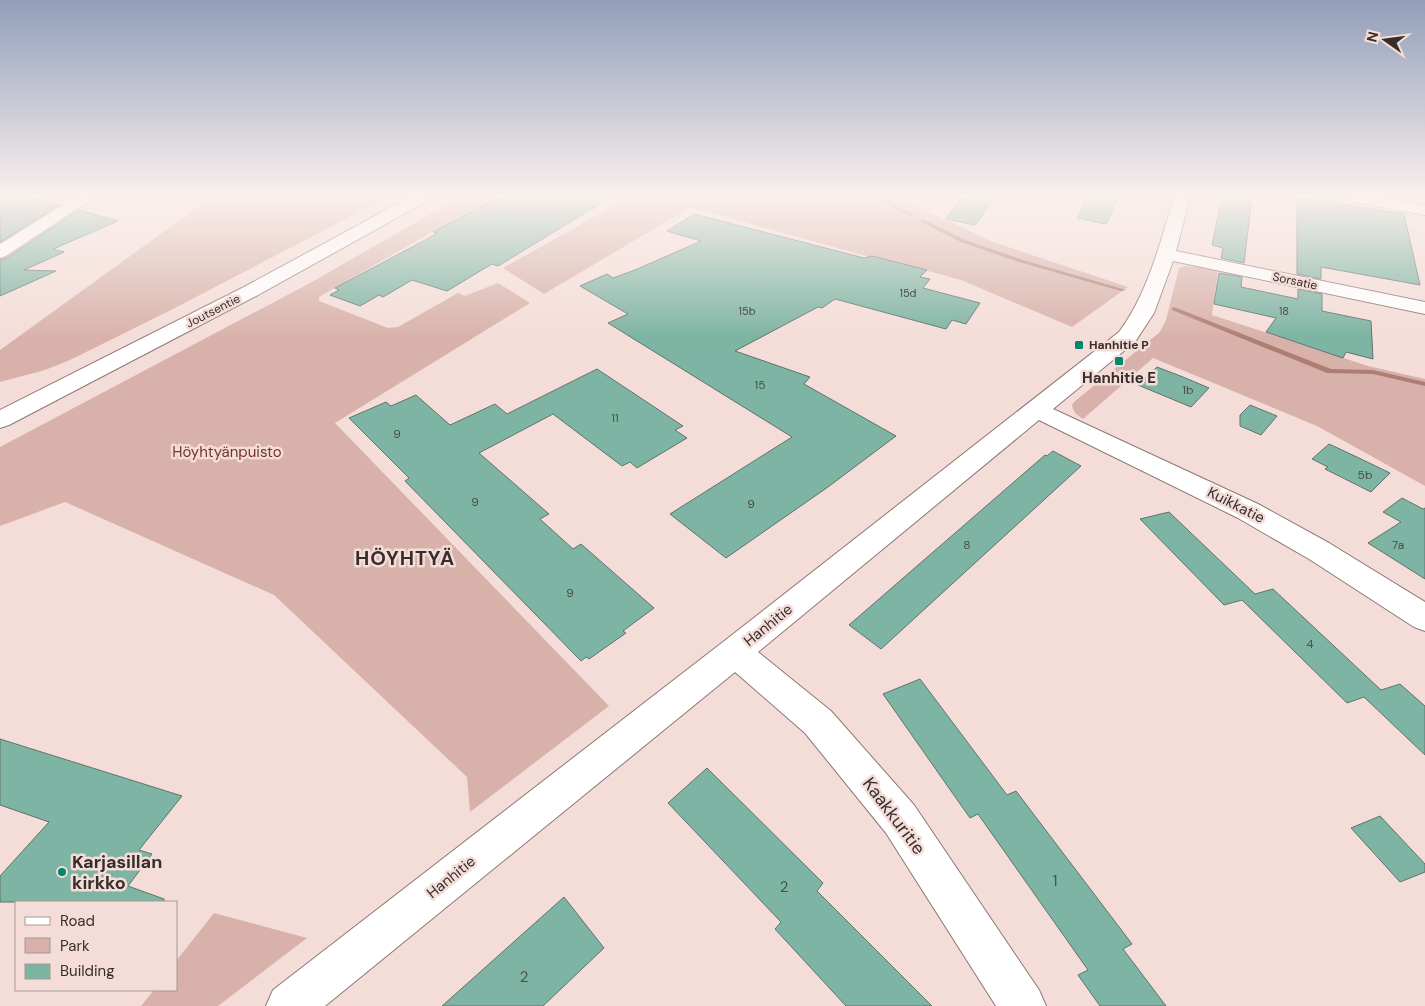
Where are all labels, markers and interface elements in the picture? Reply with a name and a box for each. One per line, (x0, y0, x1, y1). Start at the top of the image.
north arrow (1360, 15, 1410, 65)
text: N (1362, 30, 1382, 44)
street label: Sorsatie (1271, 268, 1319, 294)
house number: 15d (899, 286, 917, 300)
street label: Joutsentie (183, 290, 243, 331)
house number: 15b (738, 304, 756, 318)
house number: 18 (1279, 304, 1289, 318)
place label: Hanhitie P (1089, 337, 1149, 353)
marker: Hanhitie P (1073, 339, 1085, 351)
marker: Hanhitie E (1113, 355, 1125, 367)
place label: Hanhitie E (1082, 368, 1156, 388)
house number: 15 (754, 377, 766, 393)
house number: 1b (1182, 382, 1194, 398)
house number: 11 (611, 410, 619, 426)
house number: 9 (393, 426, 401, 442)
park label: Höyhtyänpuisto (172, 442, 282, 462)
house number: 5b (1358, 467, 1372, 483)
street label: Kuikkatie (1204, 482, 1268, 528)
house number: 9 (471, 494, 479, 510)
house number: 9 (747, 496, 755, 512)
house number: 8 (963, 537, 971, 553)
house number: 7a (1392, 537, 1404, 553)
district label: HÖYHTYÄ (355, 545, 455, 571)
house number: 9 (566, 585, 574, 601)
street label: Hanhitie (739, 599, 797, 651)
house number: 4 (1306, 636, 1314, 652)
street label: Kaakkuritie (857, 773, 931, 859)
place label: Karjasillan kirkko (72, 850, 162, 895)
street label: Hanhitie (422, 851, 480, 903)
marker: Karjasillan kirkko (56, 866, 68, 878)
house number: 1 (1053, 871, 1057, 891)
house number: 2 (780, 877, 788, 897)
legend (15, 901, 178, 991)
text: Road (60, 911, 95, 931)
text: Park (60, 936, 90, 956)
text: Building (60, 961, 115, 981)
house number: 2 (520, 967, 528, 987)

